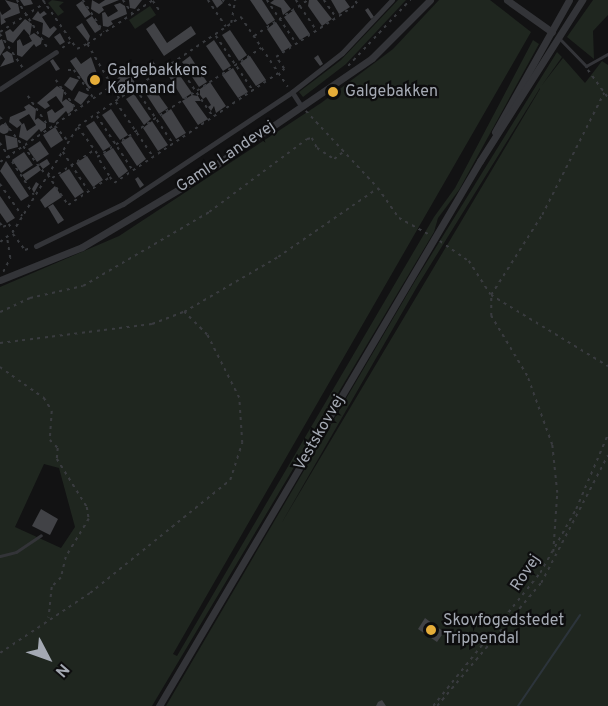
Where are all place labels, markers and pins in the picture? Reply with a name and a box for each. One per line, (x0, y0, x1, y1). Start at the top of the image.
place label: Galgebakkens Købmand (107, 61, 208, 99)
marker: Galgebakkens Købmand (88, 73, 102, 87)
place label: Galgebakken (345, 82, 438, 102)
marker: Galgebakken (326, 85, 340, 99)
place label: Skovfogedstedet Trippendal (443, 611, 564, 649)
marker: Skovfogedstedet Trippendal (424, 623, 438, 637)

